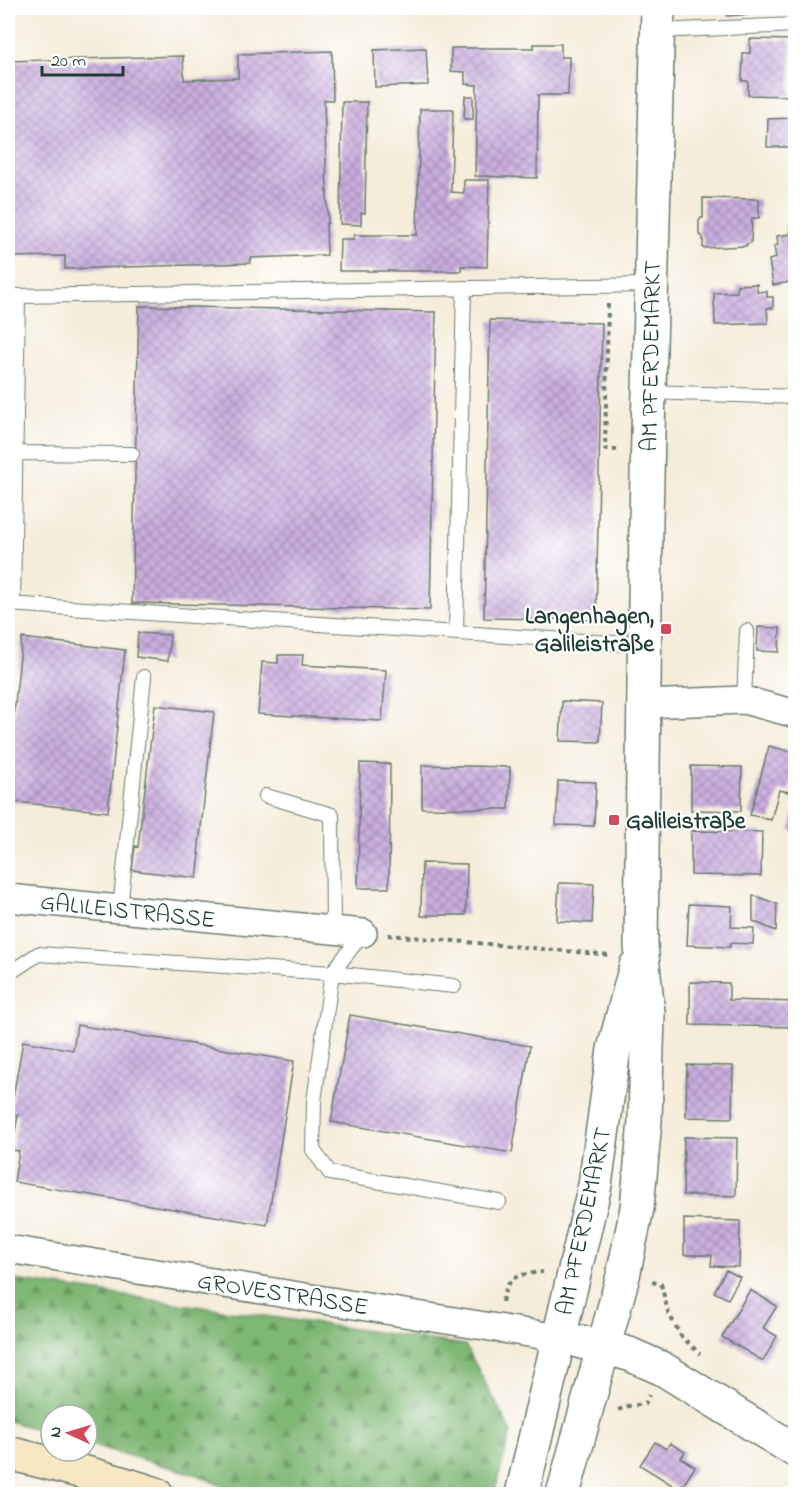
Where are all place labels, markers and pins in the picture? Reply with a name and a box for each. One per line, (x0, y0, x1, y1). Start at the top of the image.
place label: Langenhagen, Galileistraße (525, 600, 655, 663)
marker: Langenhagen, Galileistraße (659, 622, 673, 636)
place label: Galileistraße (626, 805, 747, 840)
marker: Galileistraße (607, 813, 621, 827)

